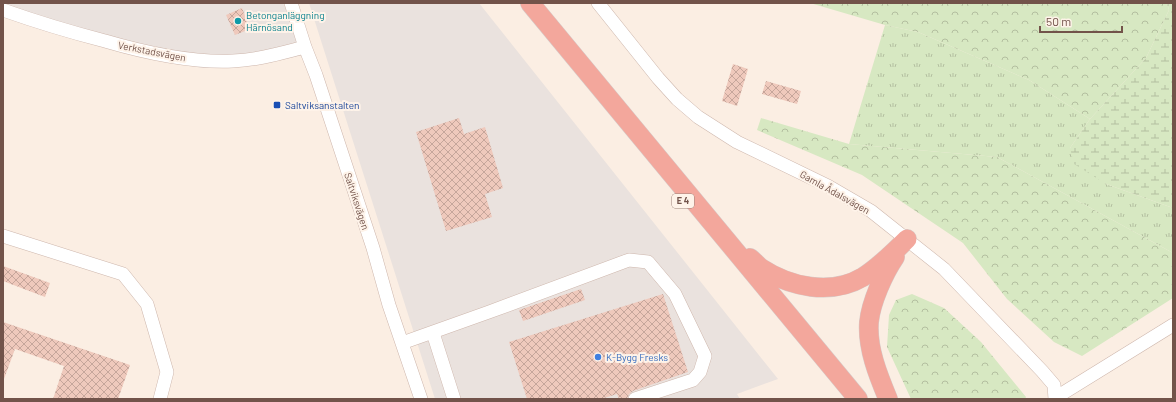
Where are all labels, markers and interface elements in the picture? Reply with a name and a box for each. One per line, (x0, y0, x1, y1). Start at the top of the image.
scale bar (1040, 8, 1122, 34)
place label: Betonganläggning Härnösand (246, 9, 325, 33)
text: 50 m (1046, 14, 1071, 28)
marker: Betonganläggning Härnösand (233, 16, 243, 26)
street label: Verkstadsvägen (117, 39, 187, 63)
place label: Saltviksanstalten (285, 99, 360, 111)
marker: Saltviksanstalten (272, 100, 282, 110)
street label: Gamla Ådalsvägen (798, 168, 872, 216)
street label: Saltviksvägen (342, 171, 372, 231)
road number: E 4 (672, 194, 694, 208)
place label: K-Bygg Fresks (606, 351, 668, 363)
marker: K-Bygg Fresks (593, 352, 603, 362)

